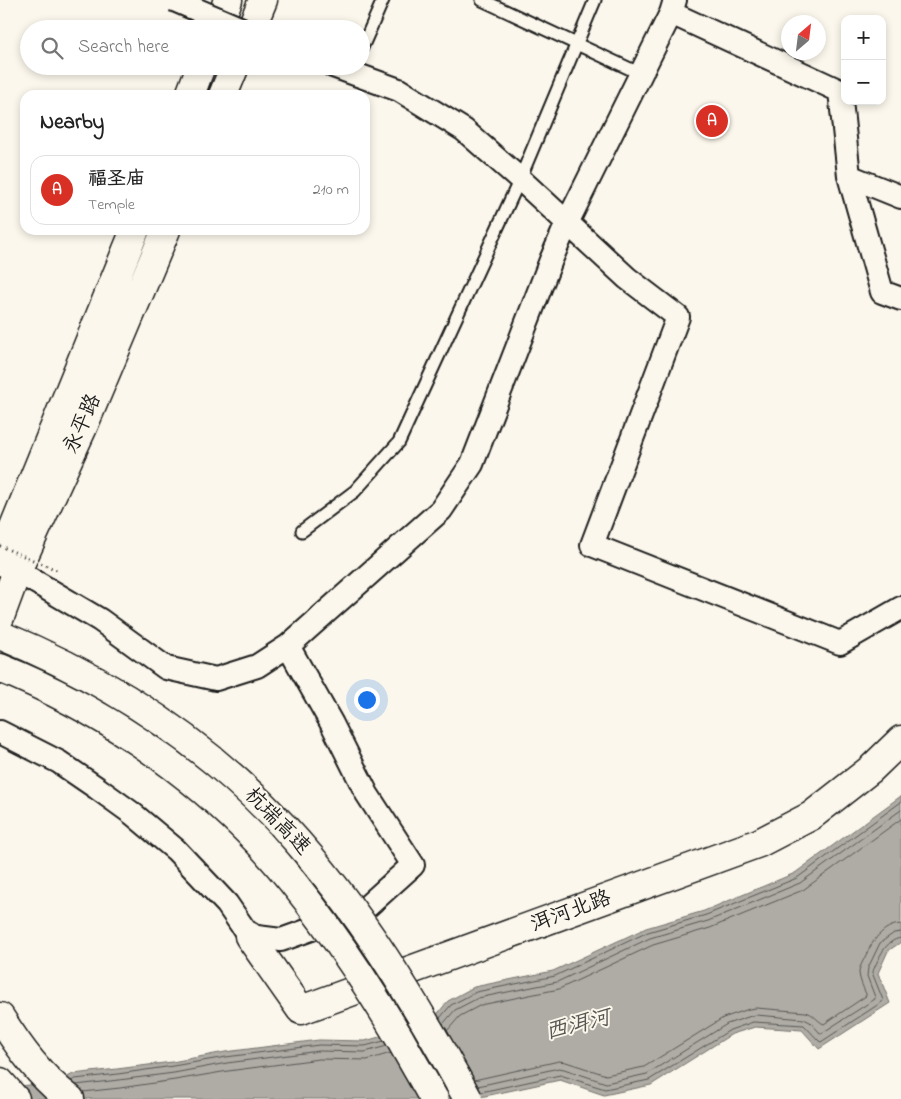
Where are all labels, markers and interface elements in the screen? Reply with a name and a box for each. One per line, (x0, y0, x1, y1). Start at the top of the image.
north arrow (781, 15, 826, 60)
map controls (841, 15, 886, 105)
button: + (841, 15, 886, 60)
search box (20, 20, 370, 75)
icon: search (38, 34, 66, 62)
text: Search here (78, 34, 169, 61)
button: − (841, 60, 886, 105)
pin: A (696, 102, 728, 140)
text: Nearby (40, 108, 104, 138)
text: 福圣庙 (88, 166, 145, 193)
text: A (52, 178, 62, 202)
text: 210 m (313, 178, 349, 202)
text: Temple (88, 193, 135, 217)
street label: 永平路 (56, 389, 110, 459)
your location (354, 687, 380, 713)
street label: 杭瑞高速 (237, 781, 317, 863)
street label: 洱河北路 (526, 884, 616, 940)
water label: 西洱河 (542, 1002, 617, 1050)

